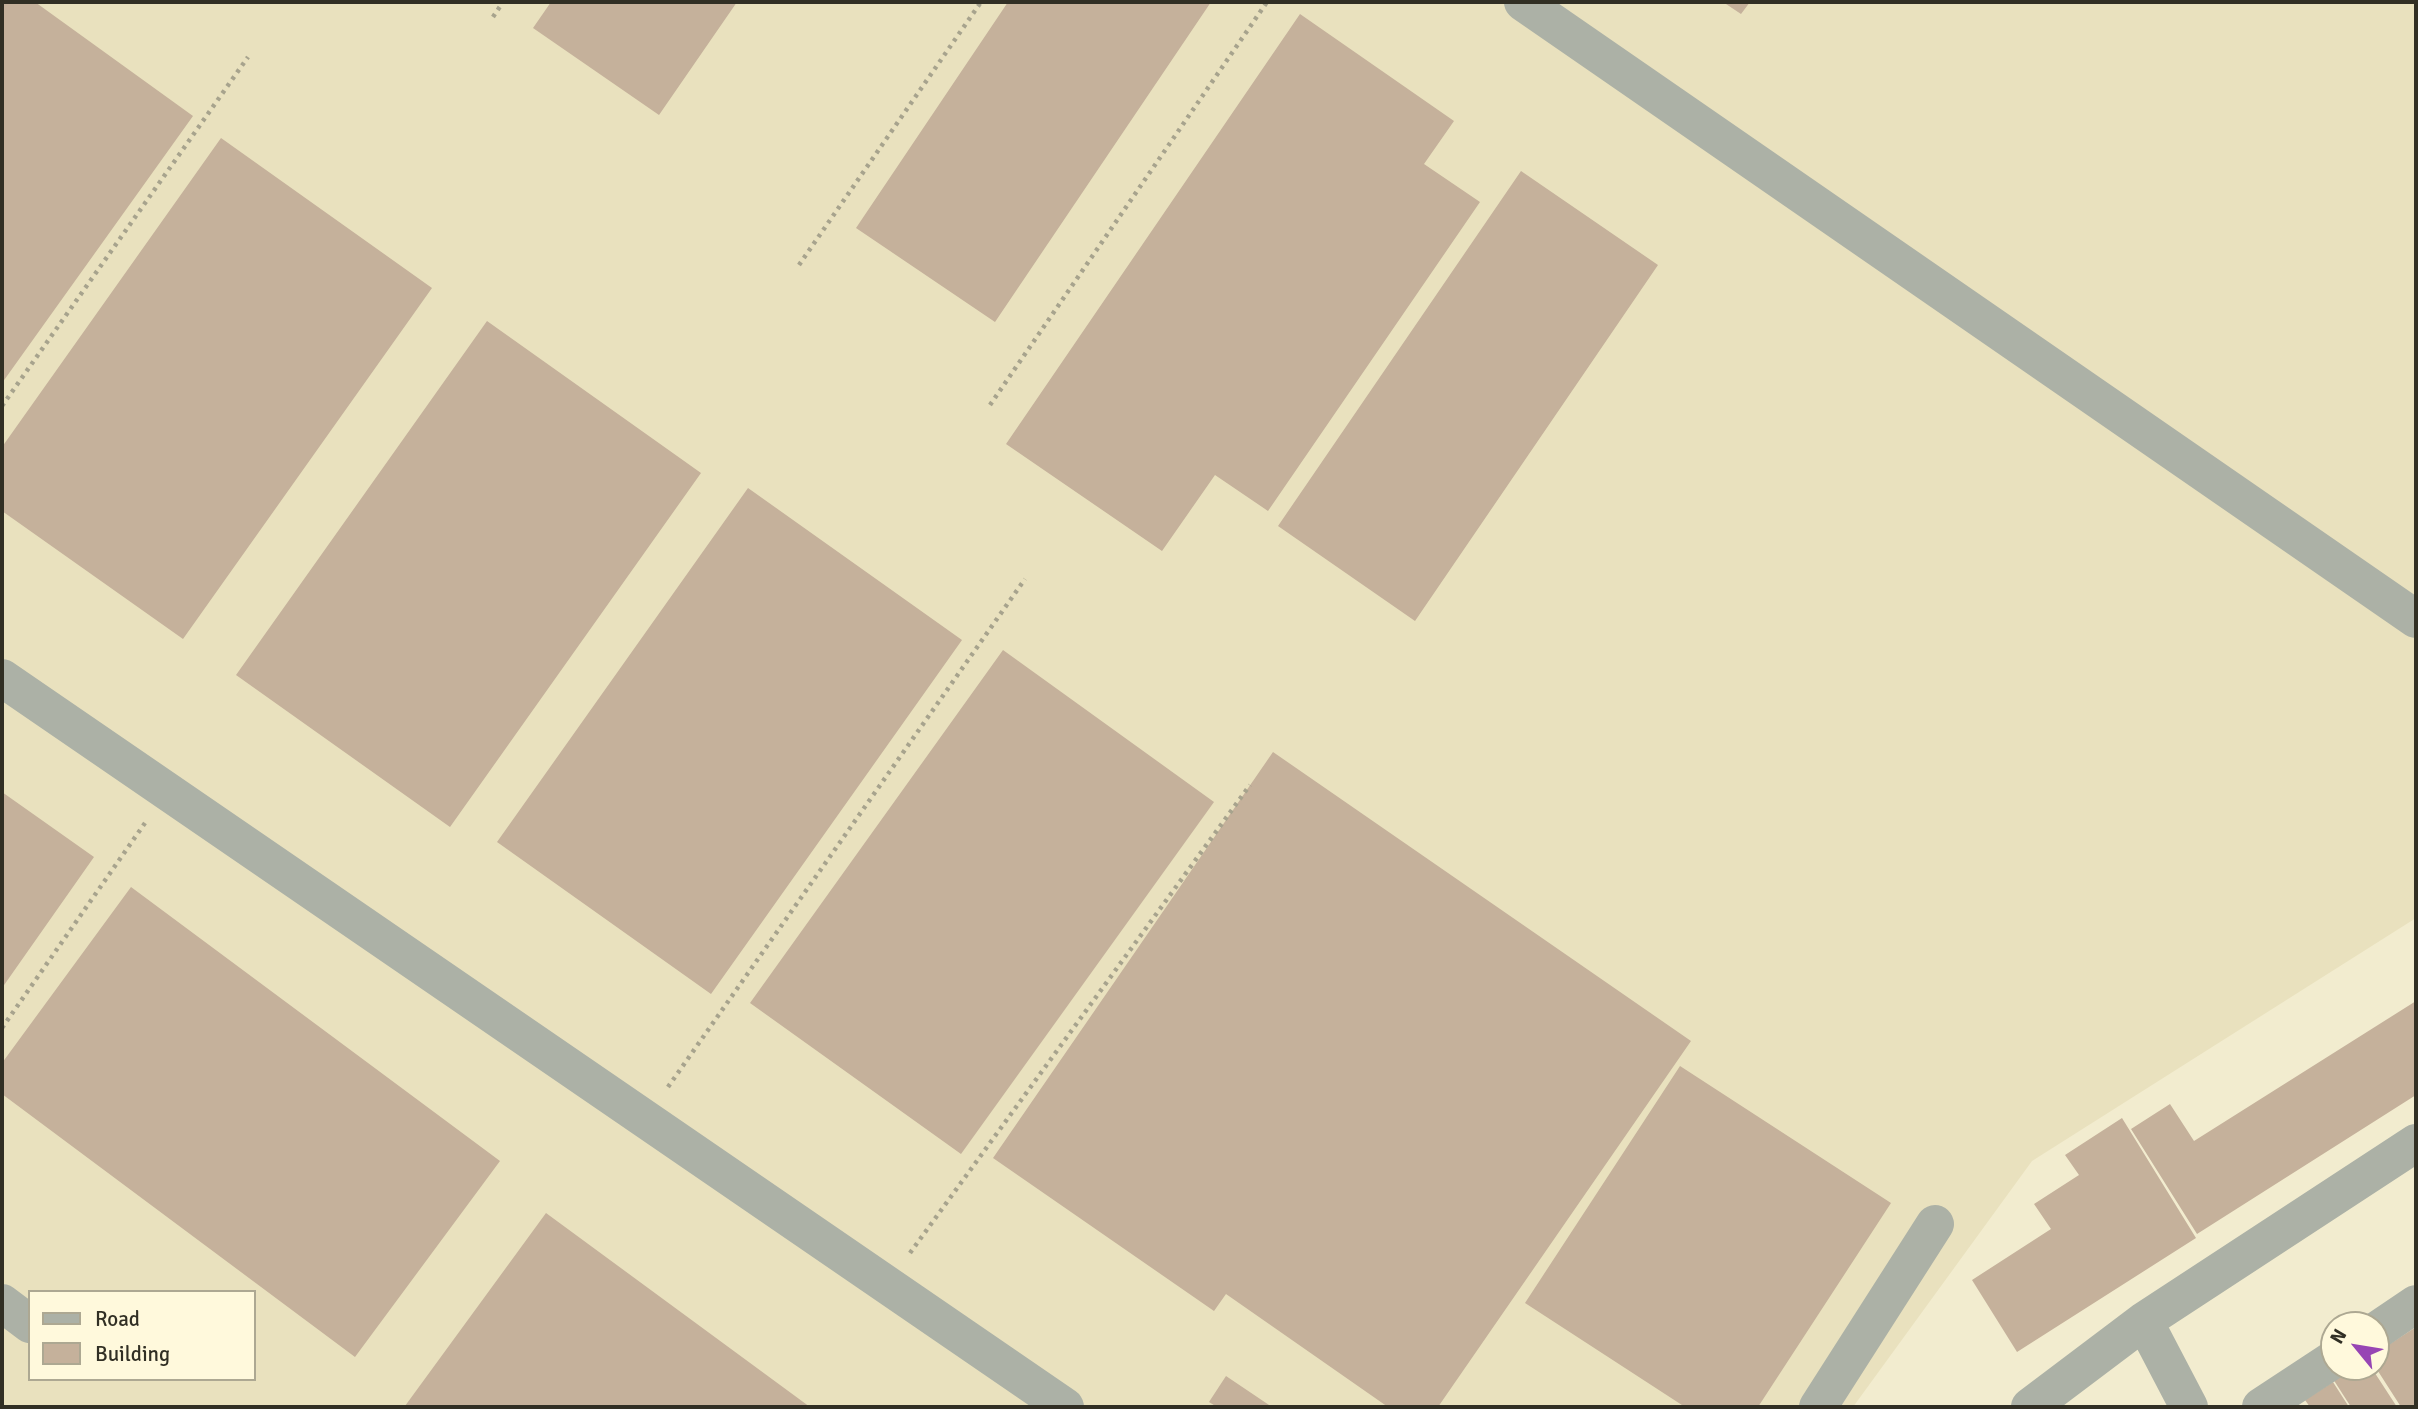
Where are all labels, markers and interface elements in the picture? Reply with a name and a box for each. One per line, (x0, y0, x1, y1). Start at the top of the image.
legend (28, 1290, 256, 1381)
text: Road (95, 1306, 140, 1332)
north arrow (2320, 1311, 2390, 1381)
text: N (2325, 1325, 2352, 1348)
text: Building (95, 1341, 170, 1367)

